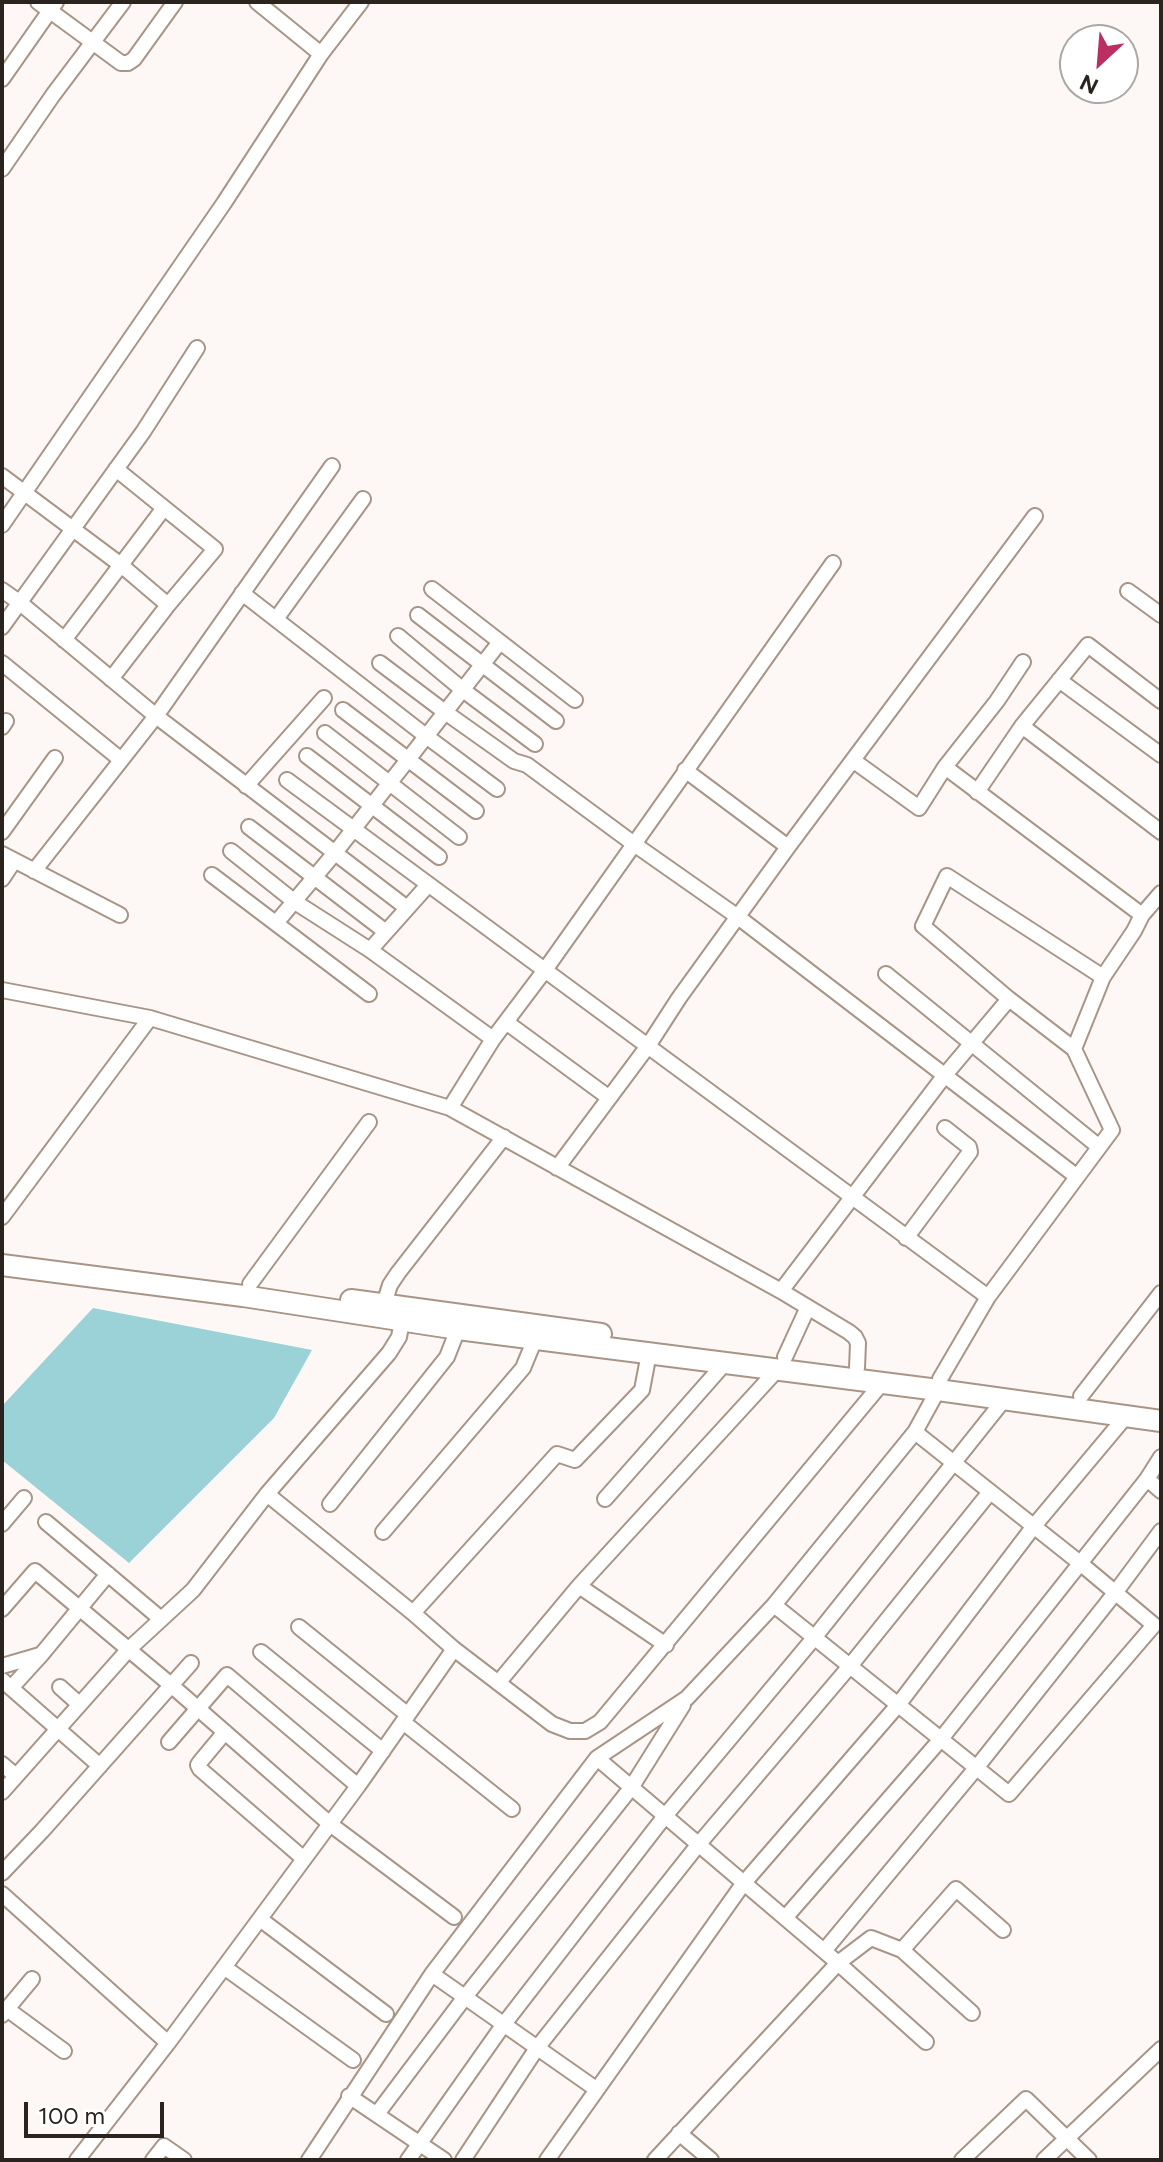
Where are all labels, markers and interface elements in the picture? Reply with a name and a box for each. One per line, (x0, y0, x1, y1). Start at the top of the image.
north arrow (1059, 24, 1139, 104)
text: N (1076, 68, 1103, 100)
scale bar (28, 2086, 168, 2136)
text: 100 m (38, 2101, 105, 2130)

